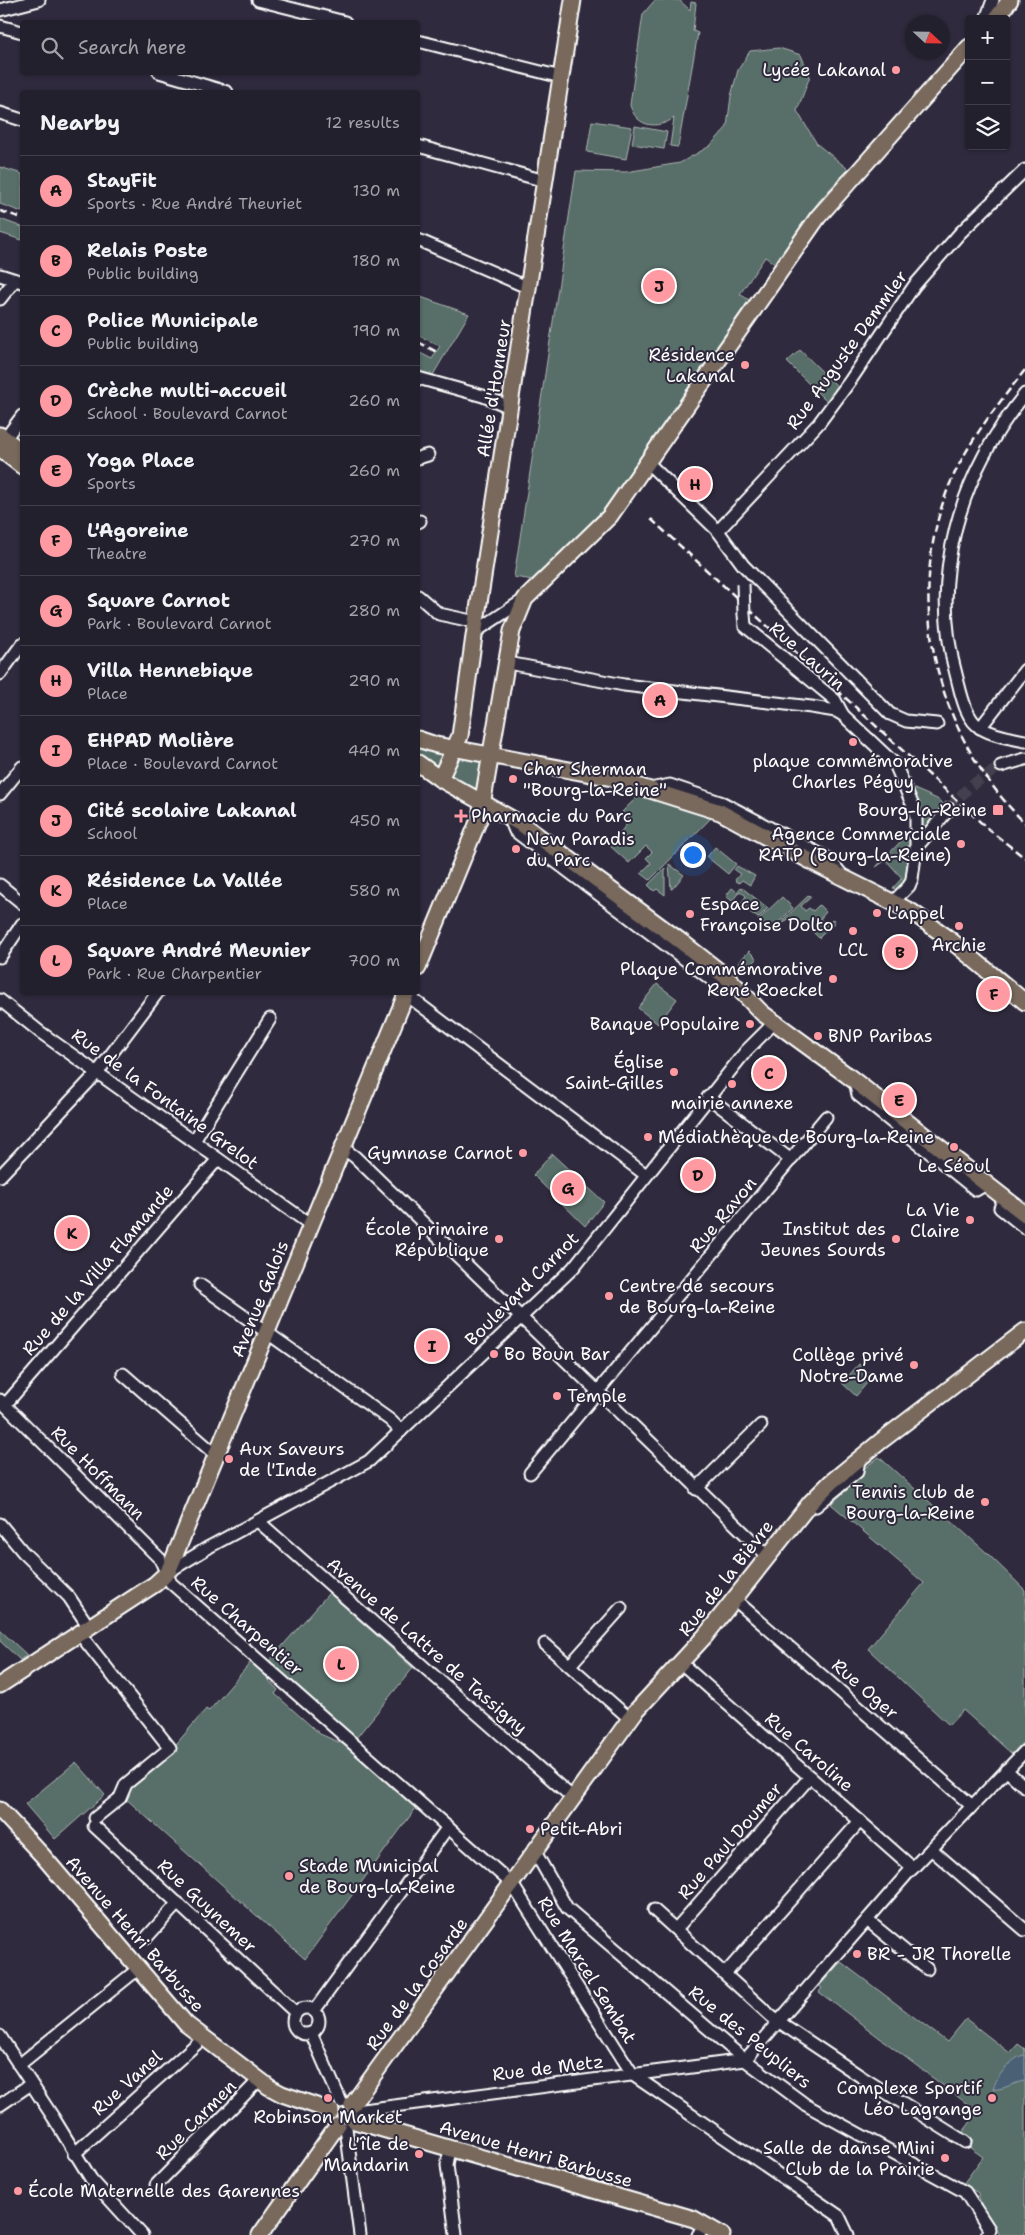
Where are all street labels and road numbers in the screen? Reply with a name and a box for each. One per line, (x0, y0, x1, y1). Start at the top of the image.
street label: Rue Auguste Demmler (781, 265, 913, 435)
street label: Allée d'Honneur (471, 317, 517, 459)
street label: Rue Laurin (764, 616, 850, 696)
street label: Rue de la Fontaine Grelot (67, 1023, 263, 1175)
street label: Rue Ravon (684, 1172, 762, 1258)
street label: Rue de la Villa Flamande (17, 1179, 179, 1361)
street label: Boulevard Carnot (460, 1227, 584, 1351)
street label: Avenue Galois (226, 1237, 294, 1361)
street label: Rue Hoffmann (46, 1421, 150, 1525)
street label: Rue de la Bièvre (673, 1515, 779, 1641)
street label: Avenue de Lattre de Tassigny (322, 1553, 532, 1739)
street label: Rue Charpentier (186, 1571, 308, 1681)
street label: Rue Oger (827, 1653, 903, 1725)
street label: Rue Caroline (760, 1707, 858, 1797)
street label: Rue Paul Doumer (672, 1777, 788, 1905)
street label: Avenue Henri Barbusse (60, 1851, 210, 2017)
street label: Rue Guynemer (152, 1854, 262, 1958)
street label: Rue Marcel Sembat (532, 1892, 642, 2048)
street label: Rue de la Cosarde (361, 1913, 473, 2055)
street label: Rue des Peupliers (684, 1980, 816, 2094)
street label: Rue Vanel (87, 2045, 168, 2121)
street label: Rue de Metz (491, 2049, 605, 2087)
street label: Rue Carmen (150, 2074, 242, 2166)
street label: Avenue Henri Barbusse (437, 2115, 635, 2193)

